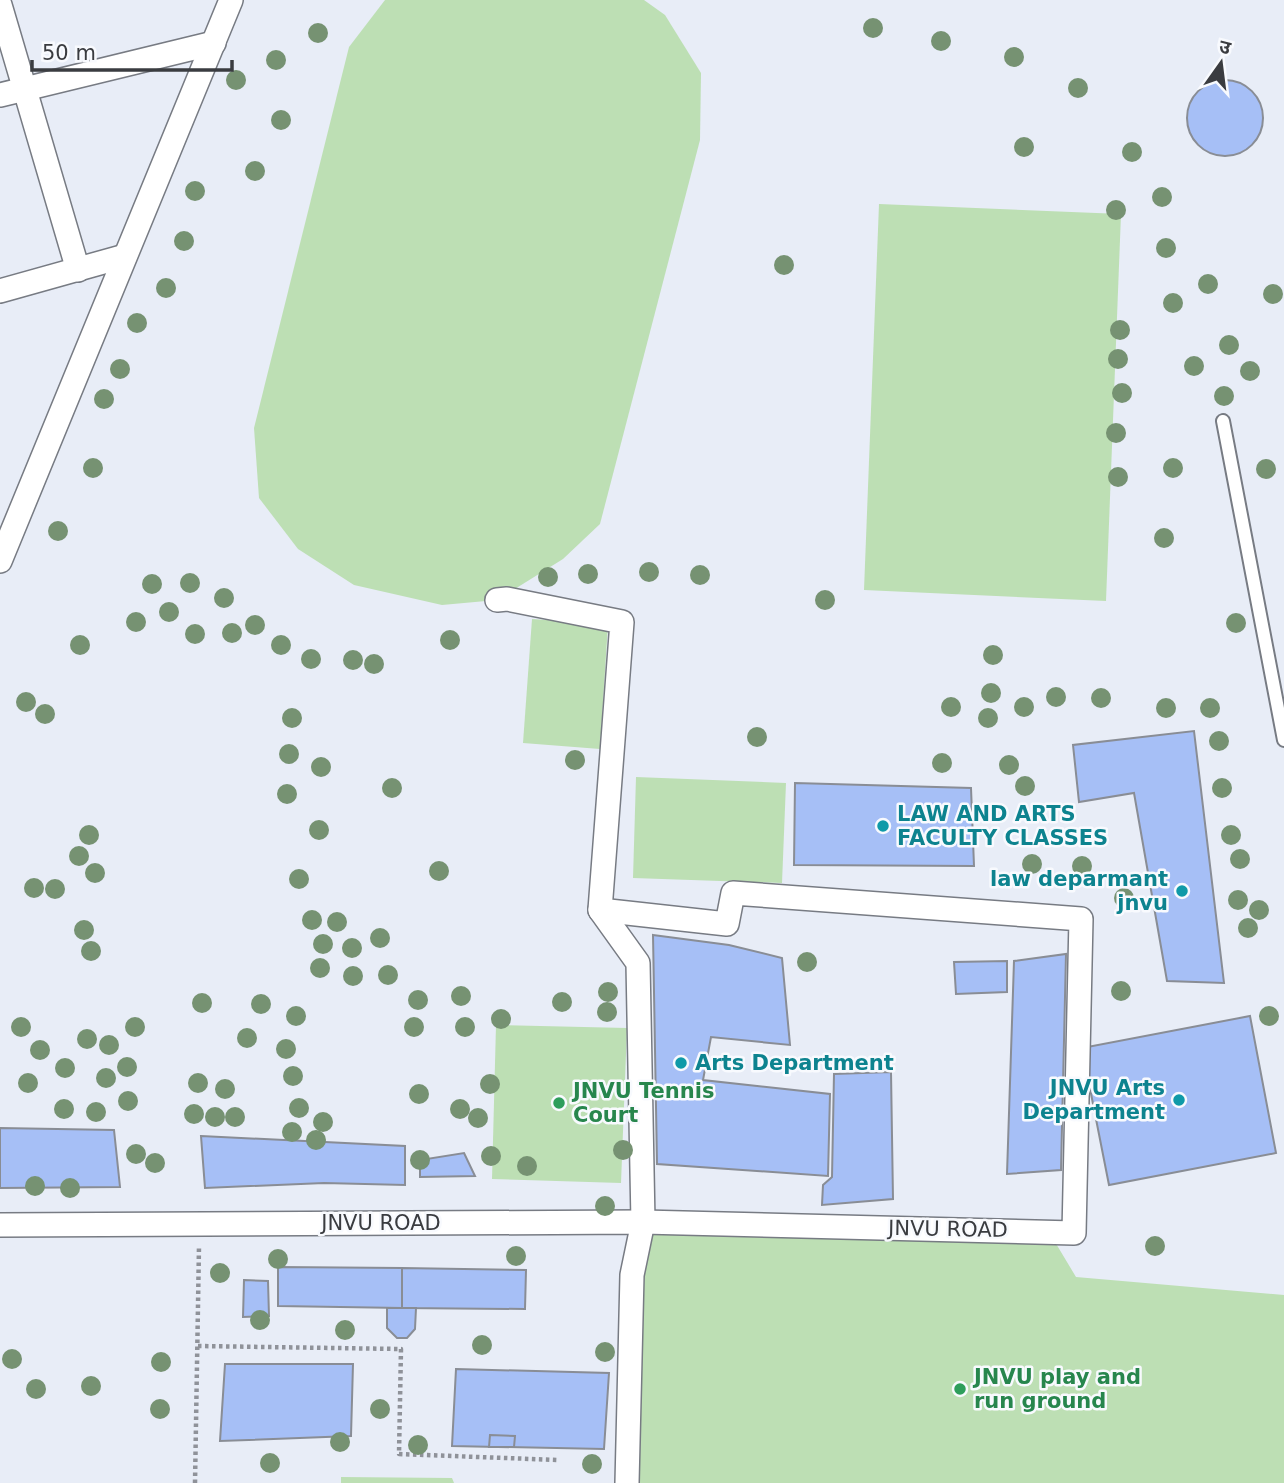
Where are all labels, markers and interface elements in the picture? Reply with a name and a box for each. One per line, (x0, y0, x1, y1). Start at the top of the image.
scale bar (32, 28, 231, 72)
north arrow (1186, 28, 1256, 98)
text: उ (1217, 34, 1234, 59)
text: 50 m (42, 41, 96, 65)
place label: LAW AND ARTS FACULTY CLASSES (897, 802, 1108, 850)
marker: LAW AND ARTS FACULTY CLASSES (875, 818, 891, 834)
place label: law deparmant jnvu (990, 867, 1168, 915)
marker: law deparmant jnvu (1174, 883, 1190, 899)
place label: Arts Department (695, 1051, 894, 1075)
marker: Arts Department (673, 1055, 689, 1071)
place label: JNVU Arts Department (1023, 1076, 1165, 1124)
place label: JNVU Tennis Court (571, 1079, 714, 1127)
marker: JNVU Arts Department (1171, 1092, 1187, 1108)
marker: JNVU Tennis Court (551, 1095, 567, 1111)
street label: JNVU ROAD (319, 1211, 441, 1235)
street label: JNVU ROAD (886, 1216, 1008, 1242)
place label: JNVU play and run ground (972, 1365, 1141, 1413)
marker: JNVU play and run ground (952, 1381, 968, 1397)

